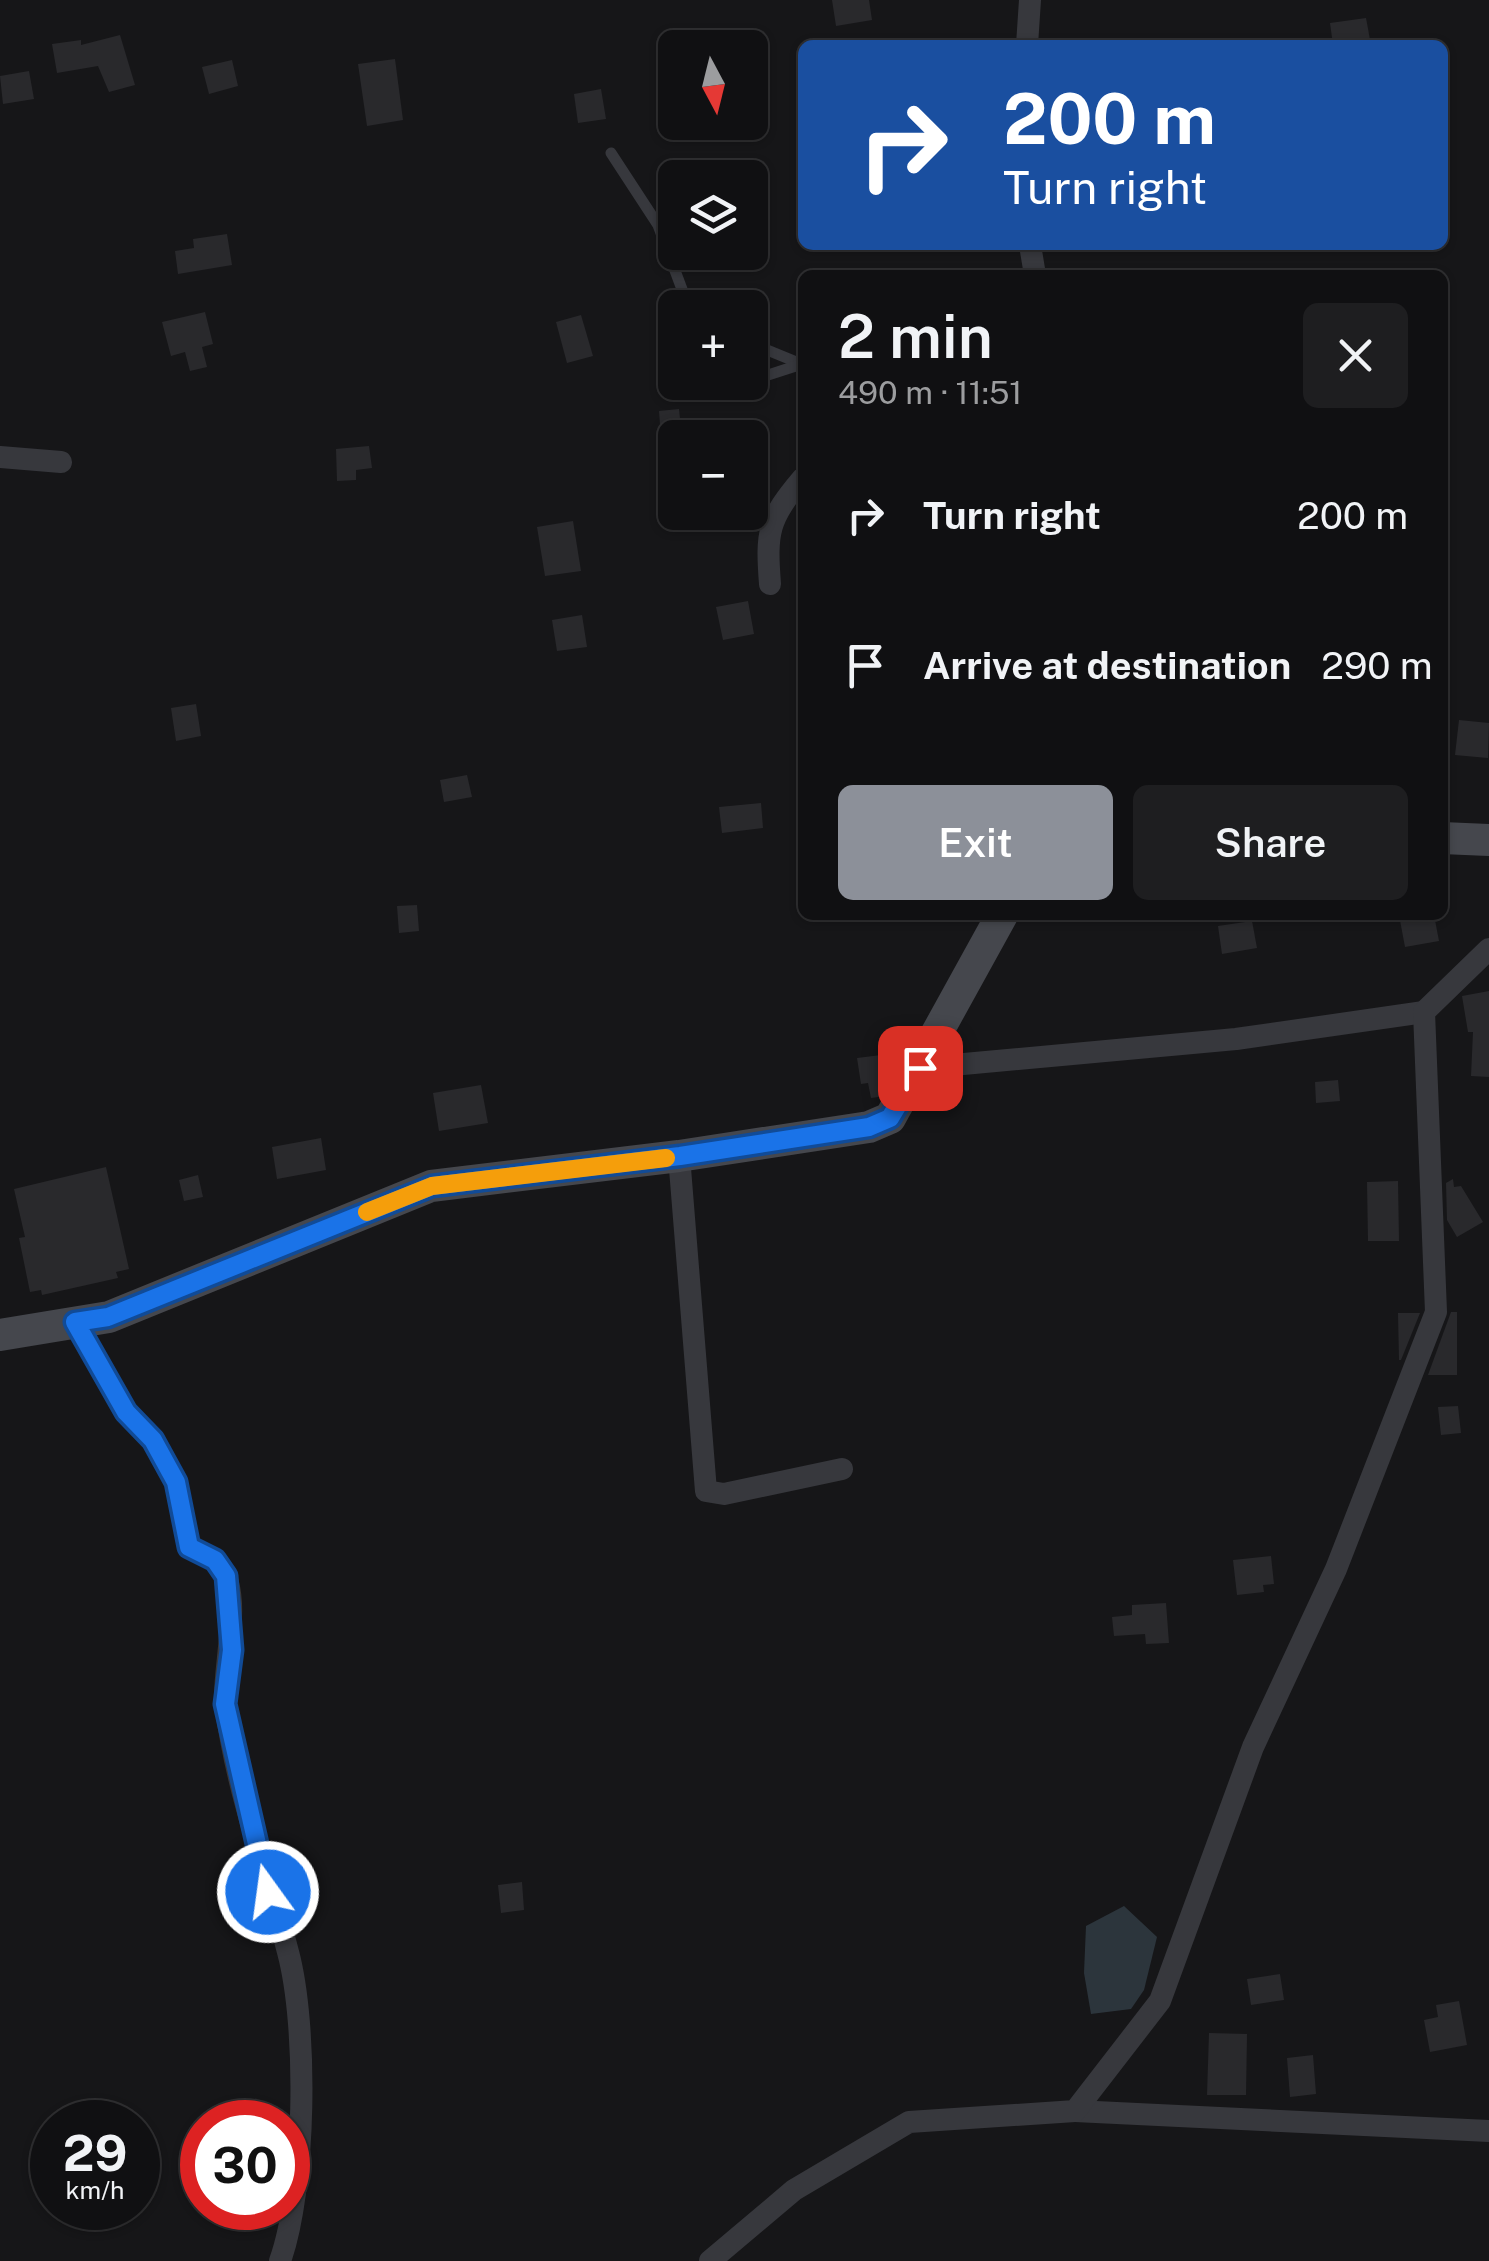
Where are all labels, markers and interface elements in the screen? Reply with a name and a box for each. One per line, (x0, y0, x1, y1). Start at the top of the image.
north arrow (658, 30, 768, 140)
map controls (658, 30, 768, 530)
text: 200 m (1003, 77, 1216, 160)
icon: right (838, 80, 968, 210)
button: layers (658, 160, 768, 270)
text: Turn right (1003, 161, 1207, 214)
button: + (658, 290, 768, 400)
text: 2 min (838, 301, 993, 372)
button: close (1303, 303, 1408, 408)
text: 490 m · 11:51 (838, 374, 1022, 411)
button: − (658, 420, 768, 530)
icon: right (838, 488, 893, 543)
text: Turn right (923, 493, 1101, 538)
text: 200 m (1297, 493, 1408, 538)
icon: arrive (838, 638, 893, 693)
text: Arrive at destination (923, 643, 1291, 688)
text: 290 m (1321, 643, 1433, 688)
button: Exit (838, 785, 1113, 900)
button: Share (1133, 785, 1408, 900)
pin (878, 1026, 963, 1111)
icon: arrive (893, 1041, 948, 1096)
position arrow (216, 1840, 320, 1944)
speed limit sign: 30 (180, 2100, 310, 2230)
text: 29 (63, 2123, 127, 2182)
text: km/h (66, 2175, 124, 2205)

